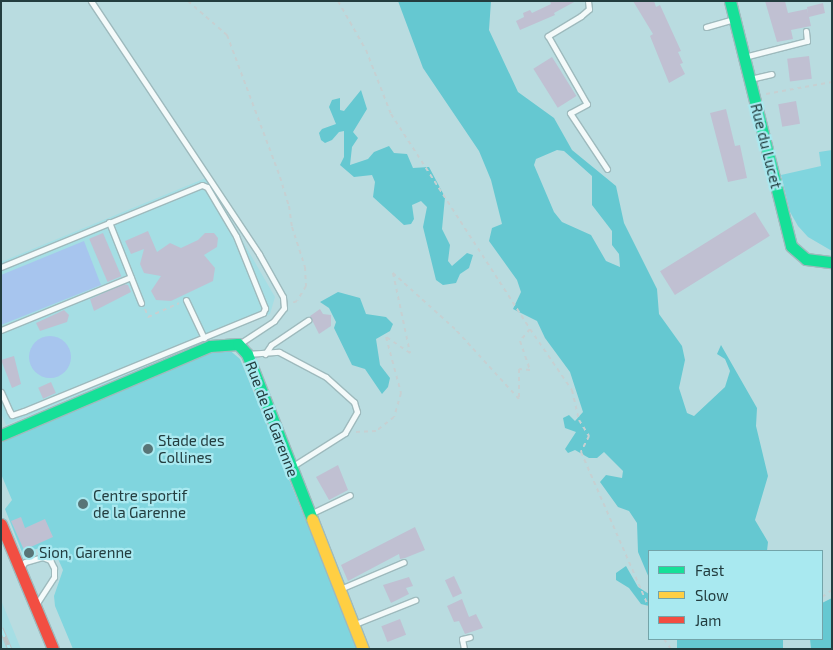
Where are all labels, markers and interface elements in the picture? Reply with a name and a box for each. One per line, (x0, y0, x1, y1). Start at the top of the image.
street label: Rue du Lucet (747, 102, 785, 190)
street label: Rue de la Garenne (242, 359, 302, 479)
place label: Stade des Collines (158, 431, 225, 466)
marker: Stade des Collines (142, 443, 154, 455)
place label: Centre sportif de la Garenne (93, 486, 187, 521)
marker: Centre sportif de la Garenne (77, 498, 89, 510)
place label: Sion, Garenne (39, 544, 132, 562)
marker: Sion, Garenne (23, 547, 35, 559)
legend (648, 550, 823, 640)
text: Fast (695, 561, 724, 579)
text: Slow (695, 586, 729, 604)
text: Jam (695, 611, 721, 629)

